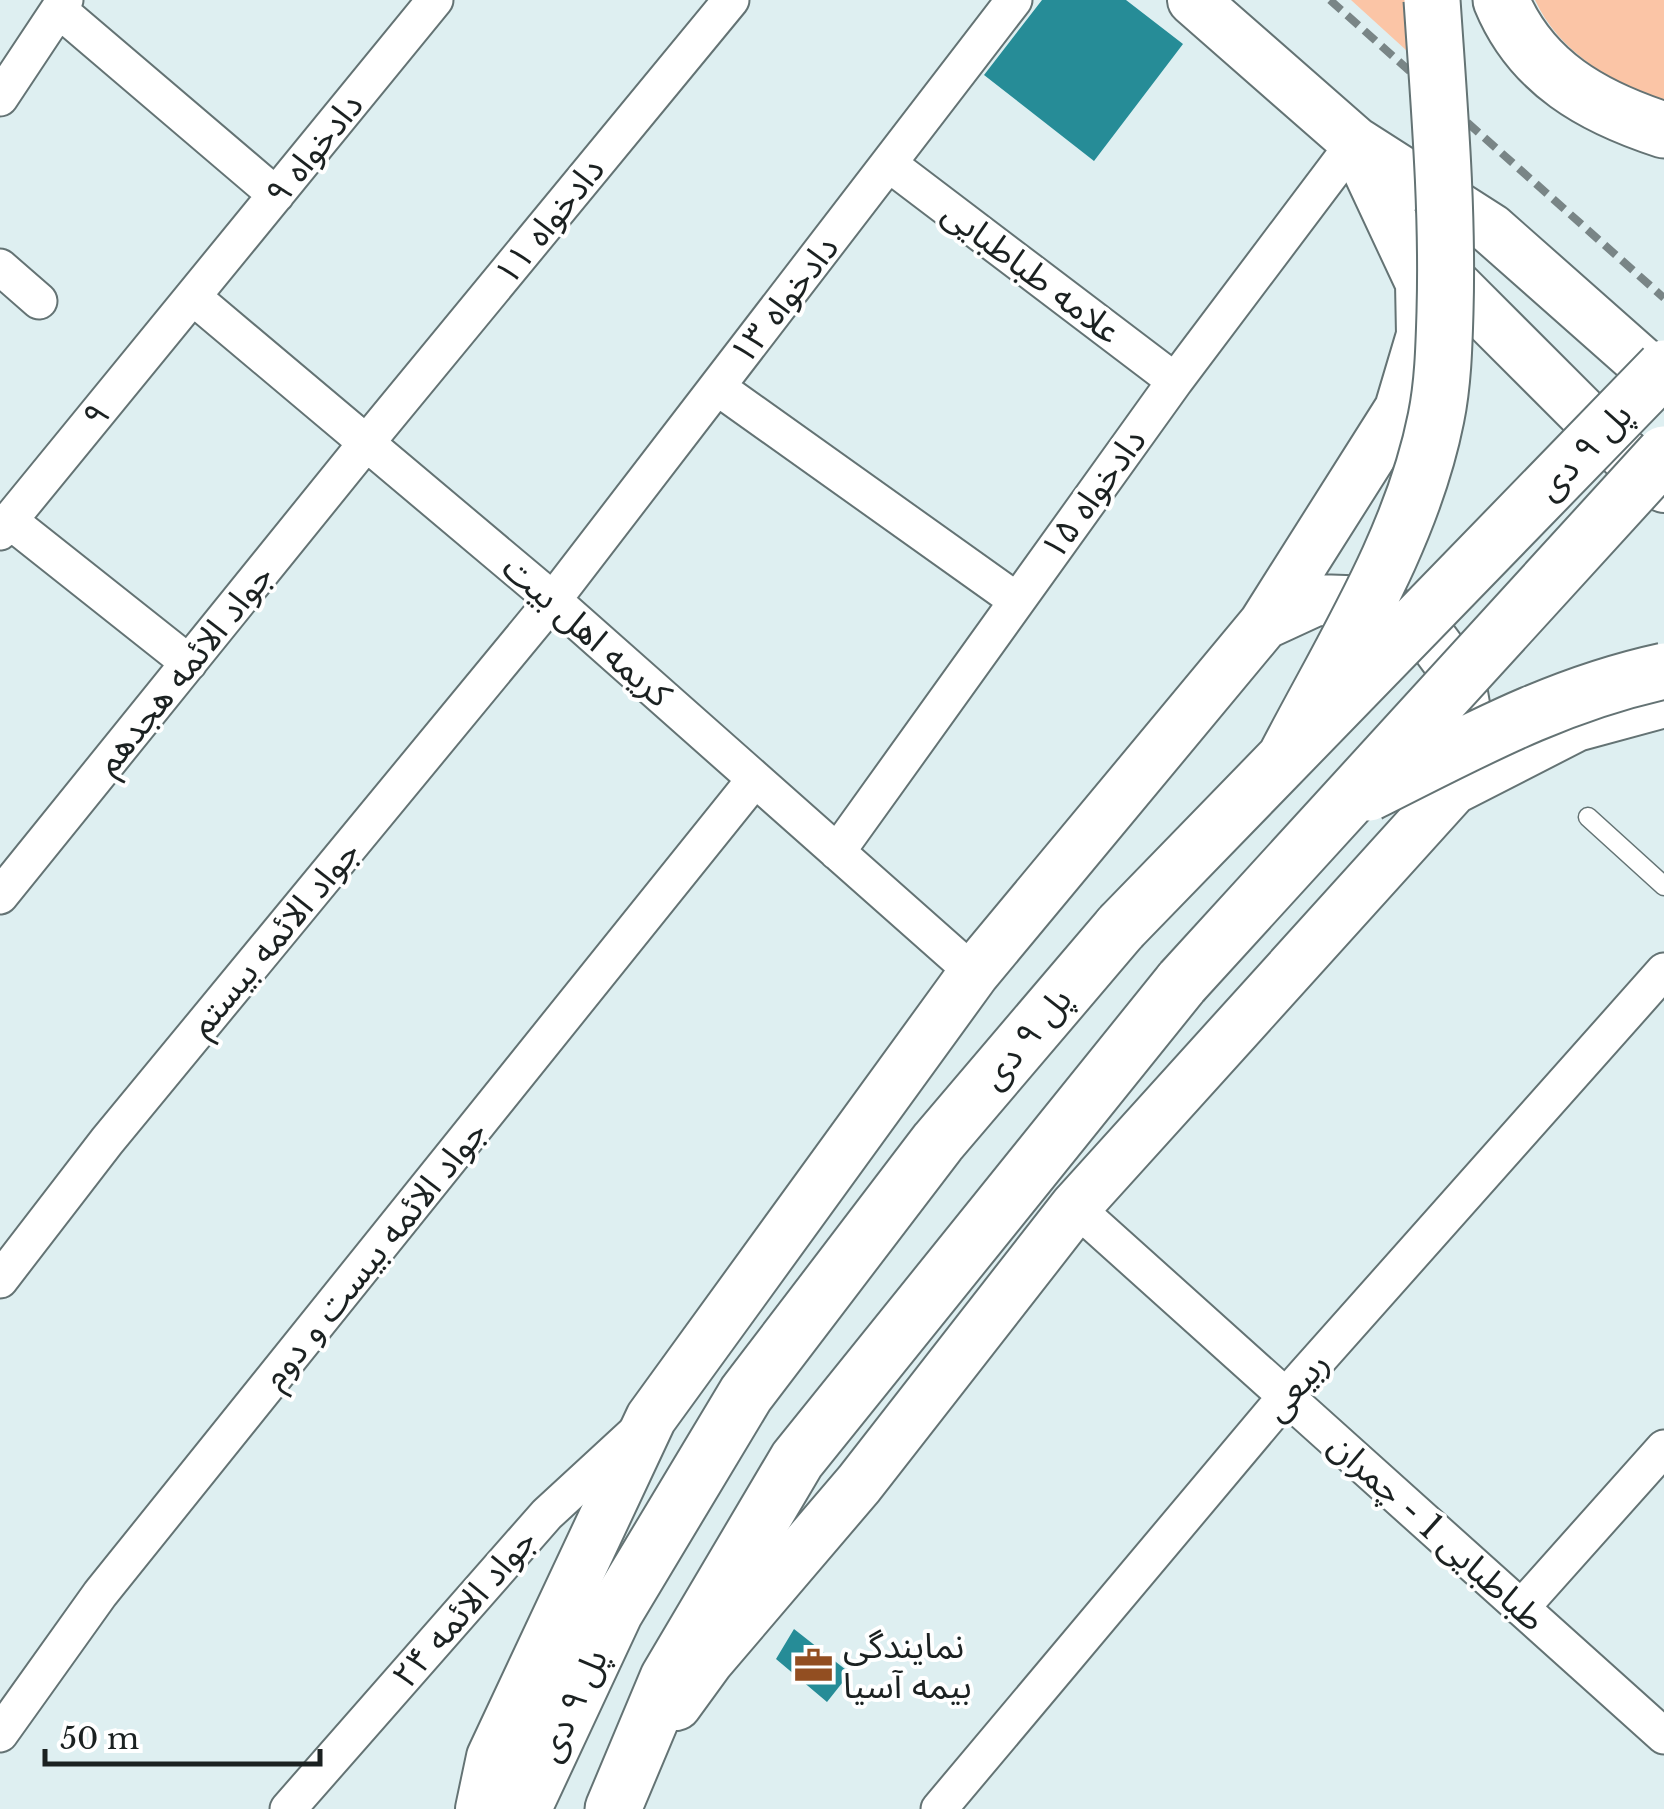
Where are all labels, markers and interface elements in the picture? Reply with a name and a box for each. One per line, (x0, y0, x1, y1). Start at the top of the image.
street label: دادخواه ۹ (256, 84, 372, 213)
street label: دادخواه ۱۱ (484, 148, 613, 293)
street label: علامه طباطبایی (935, 191, 1130, 353)
street label: دادخواه ۱۳ (720, 227, 847, 373)
street label: ۹ (73, 393, 119, 436)
street label: پل ۹ دی (1527, 393, 1642, 509)
street label: دادخواه ۱۵ (1031, 420, 1155, 568)
street label: کریمه اهل بیت (494, 546, 681, 716)
street label: جواد الائمه هجدهم (86, 555, 286, 786)
street label: جواد الائمه بیستم (179, 831, 373, 1048)
street label: پل ۹ دی (971, 978, 1081, 1098)
street label: جواد الائمه بیست و دوم (252, 1111, 499, 1400)
street label: ربیعی (1254, 1342, 1338, 1429)
street label: طباطبایی 1 - چمران (1320, 1423, 1554, 1641)
street label: جواد الائمه ۲۴ (383, 1519, 545, 1696)
place label: نمایندگی بیمه آسیا (843, 1624, 972, 1707)
street label: پل ۹ دی (527, 1642, 617, 1769)
office icon: نمایندگی بیمه آسیا (792, 1645, 834, 1687)
scale bar (45, 1704, 320, 1766)
text: 50 m (60, 1720, 139, 1757)

